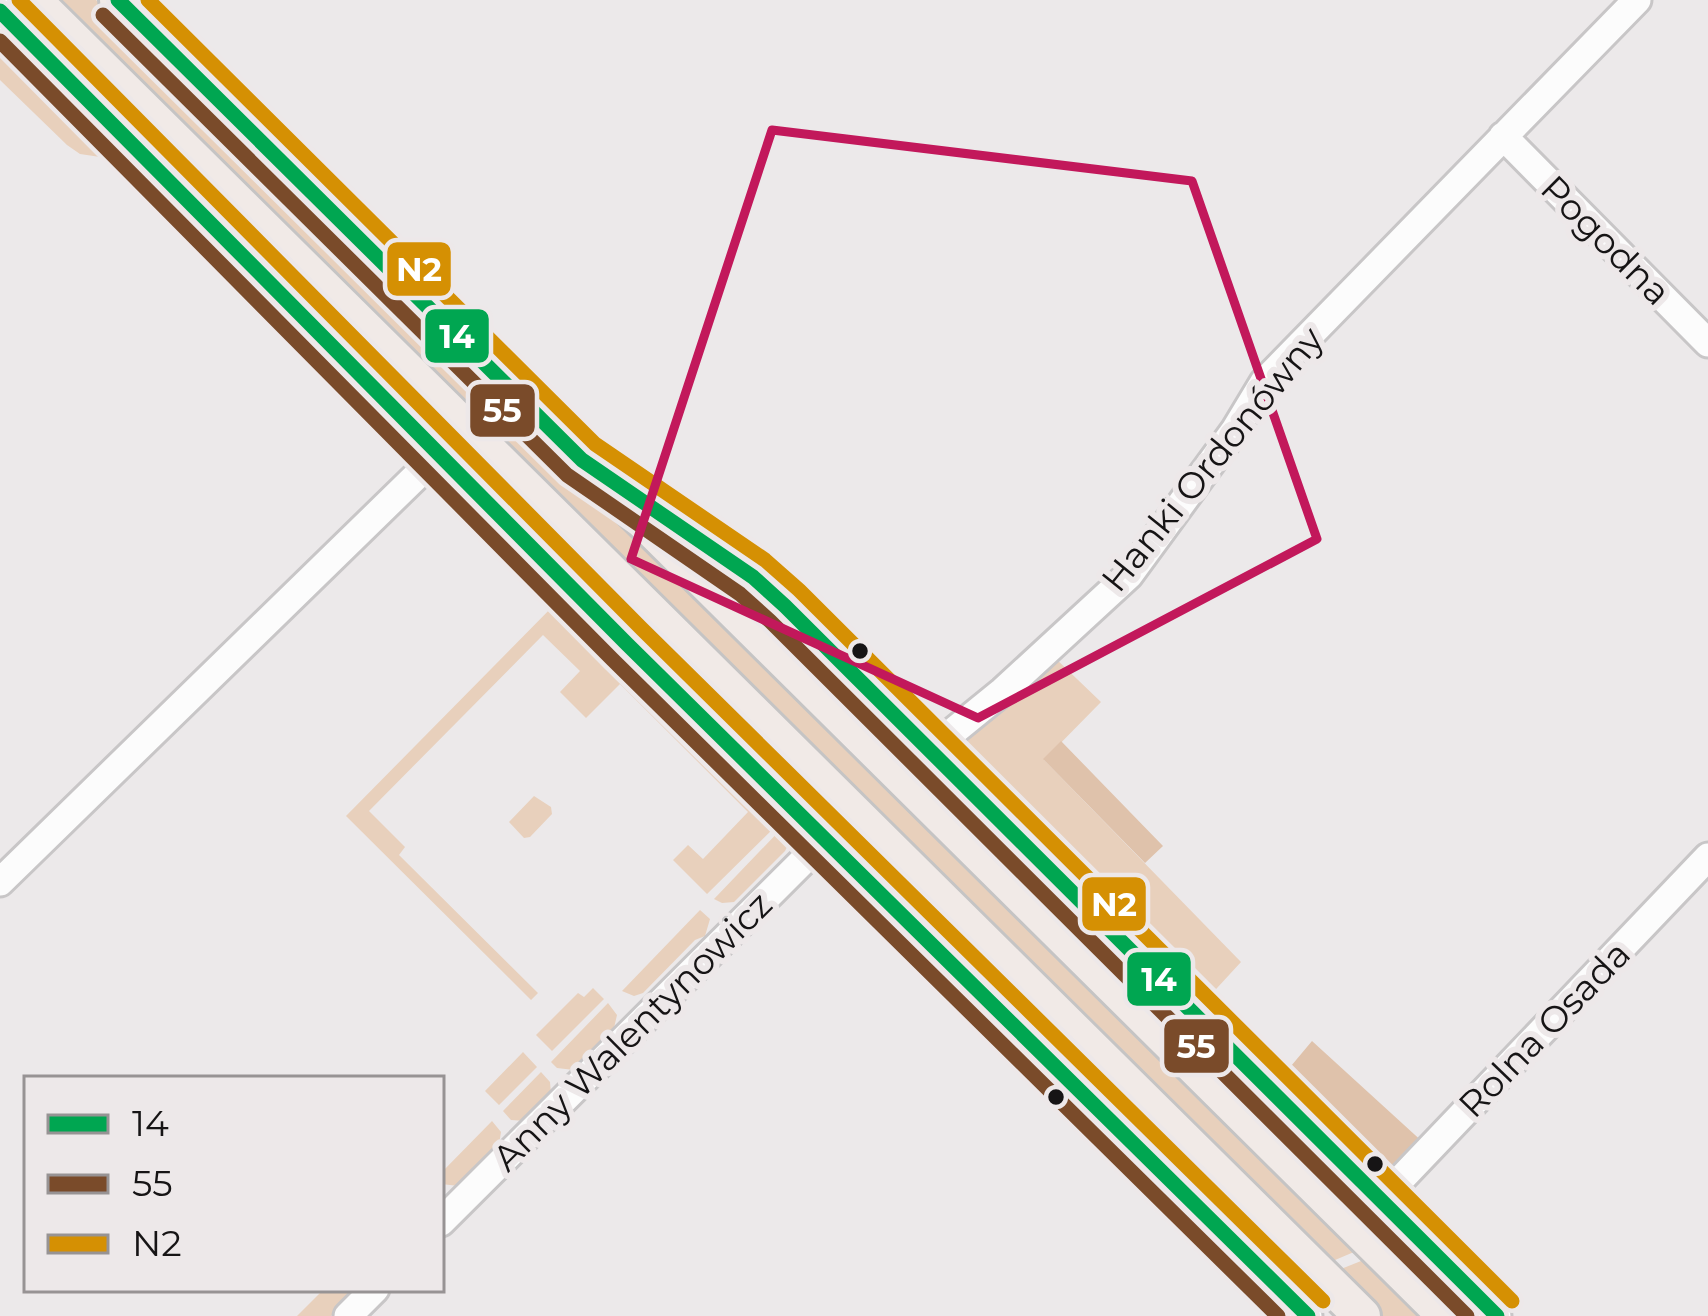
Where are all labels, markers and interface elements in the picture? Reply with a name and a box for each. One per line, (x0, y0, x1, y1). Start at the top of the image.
street label: Pogodna (1532, 166, 1680, 314)
line badge: N2 (385, 240, 453, 298)
text: N2 (396, 249, 442, 289)
line badge: 14 (423, 307, 491, 365)
text: 14 (439, 316, 475, 356)
street label: Hanki Ordonówny (1092, 317, 1333, 600)
line badge: 55 (468, 382, 537, 439)
text: 55 (482, 390, 522, 430)
unlabelled marker (849, 640, 871, 662)
line badge: N2 (1080, 875, 1148, 933)
street label: Anny Walentynowicz (483, 882, 781, 1180)
text: N2 (1091, 884, 1137, 924)
street label: Rolna Osada (1449, 932, 1639, 1126)
line badge: 14 (1125, 950, 1193, 1008)
text: 14 (1141, 959, 1177, 999)
line badge: 55 (1162, 1017, 1231, 1075)
text: 55 (1176, 1026, 1216, 1066)
legend (24, 1076, 444, 1292)
unlabelled marker (1045, 1086, 1067, 1108)
text: 14 (132, 1101, 169, 1145)
unlabelled marker (1364, 1153, 1386, 1175)
text: 55 (132, 1161, 173, 1205)
text: N2 (132, 1221, 182, 1265)

